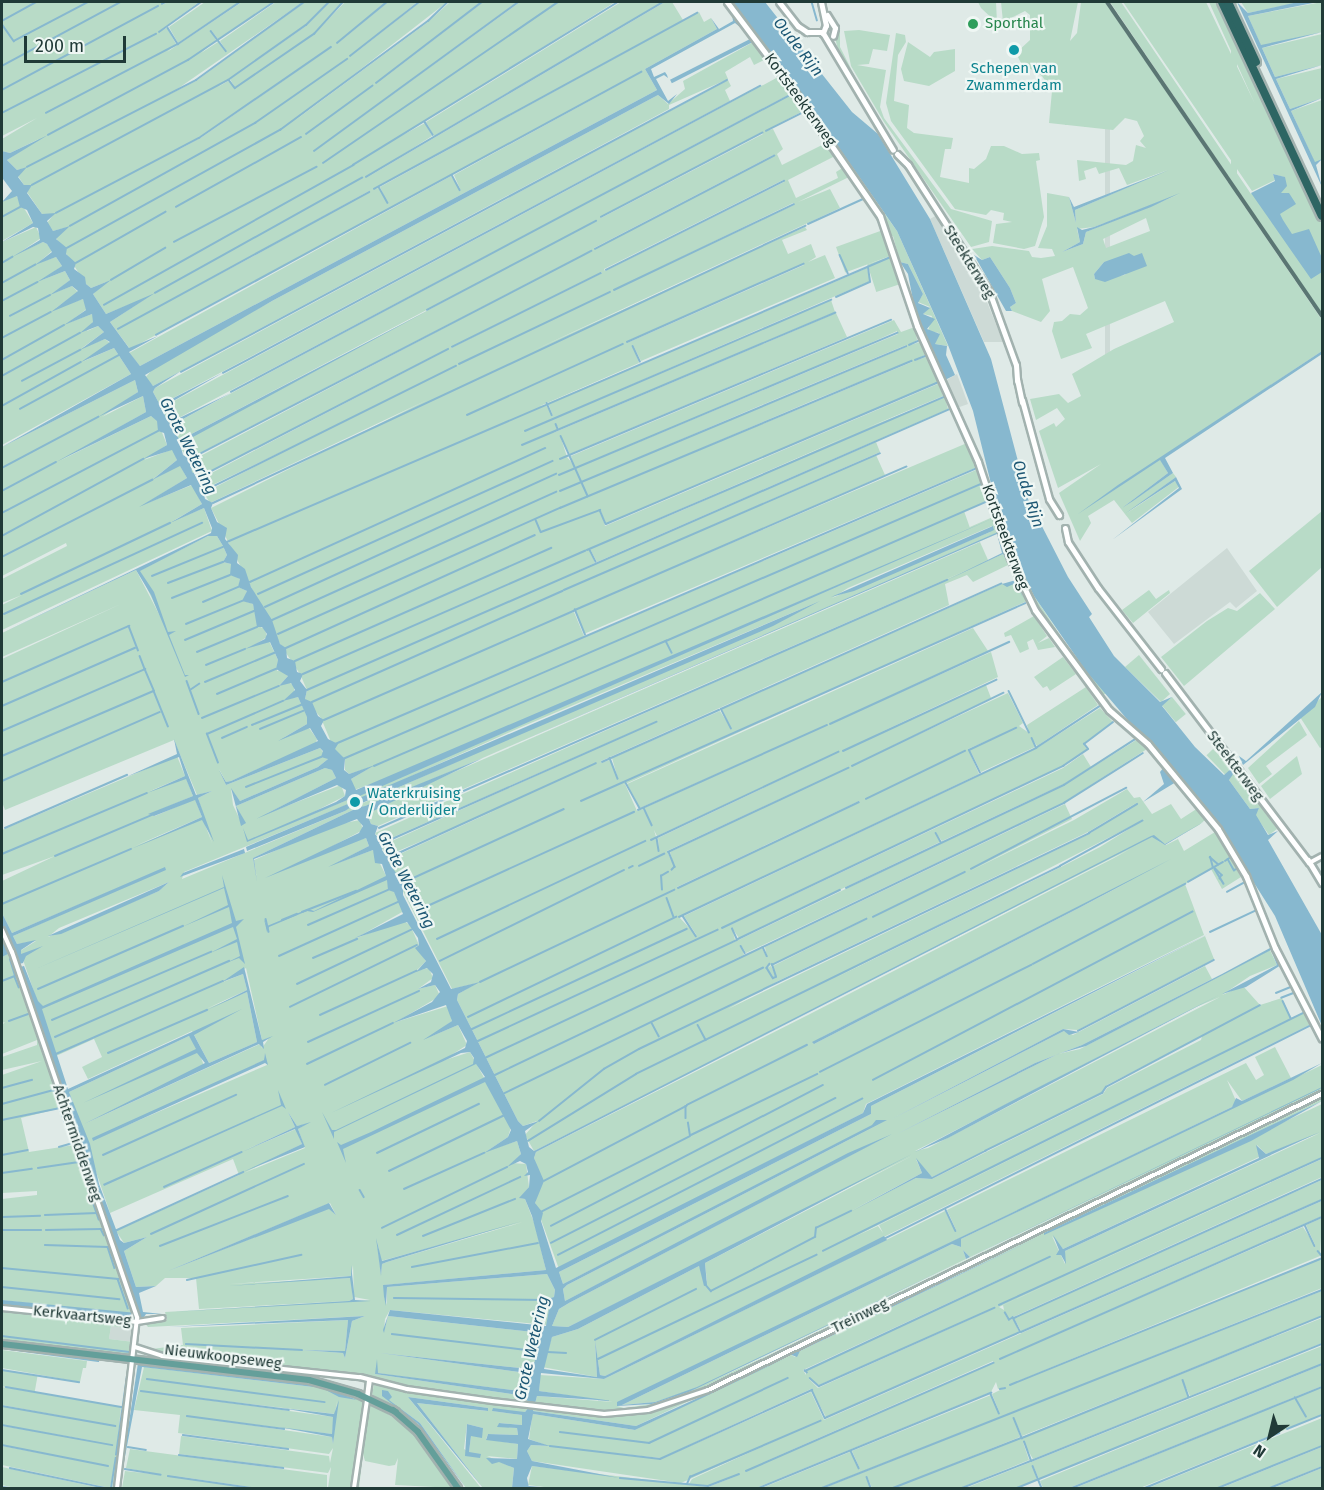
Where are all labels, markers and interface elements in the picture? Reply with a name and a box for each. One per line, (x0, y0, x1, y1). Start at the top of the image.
water label: Oude Rijn (769, 14, 827, 80)
place label: Sporthal (985, 15, 1043, 33)
marker: Sporthal (966, 17, 980, 31)
scale bar (27, 24, 129, 62)
text: 200 m (35, 35, 84, 57)
marker: Schepen van Zwammerdam (1007, 43, 1021, 57)
street label: Kortsteekterweg (760, 50, 840, 150)
place label: Schepen van Zwammerdam (966, 59, 1062, 94)
street label: Steekterweg (939, 222, 999, 302)
water label: Grote Wetering (155, 394, 221, 498)
water label: Oude Rijn (1008, 458, 1048, 530)
street label: Kortsteekterweg (978, 482, 1032, 592)
street label: Steekterweg (1203, 727, 1267, 805)
place label: Waterkruising / Onderlijder (367, 784, 461, 819)
marker: Waterkruising / Onderlijder (348, 795, 362, 809)
water label: Grote Wetering (373, 828, 439, 932)
street label: Achtermiddenweg (49, 1082, 105, 1204)
water label: Grote Wetering (511, 1294, 553, 1402)
street label: Treinweg (829, 1295, 891, 1337)
street label: Kerkvaartsweg (32, 1302, 132, 1330)
street label: Nieuwkoopseweg (163, 1341, 283, 1373)
north arrow (1240, 1406, 1300, 1466)
text: N (1250, 1440, 1269, 1462)

